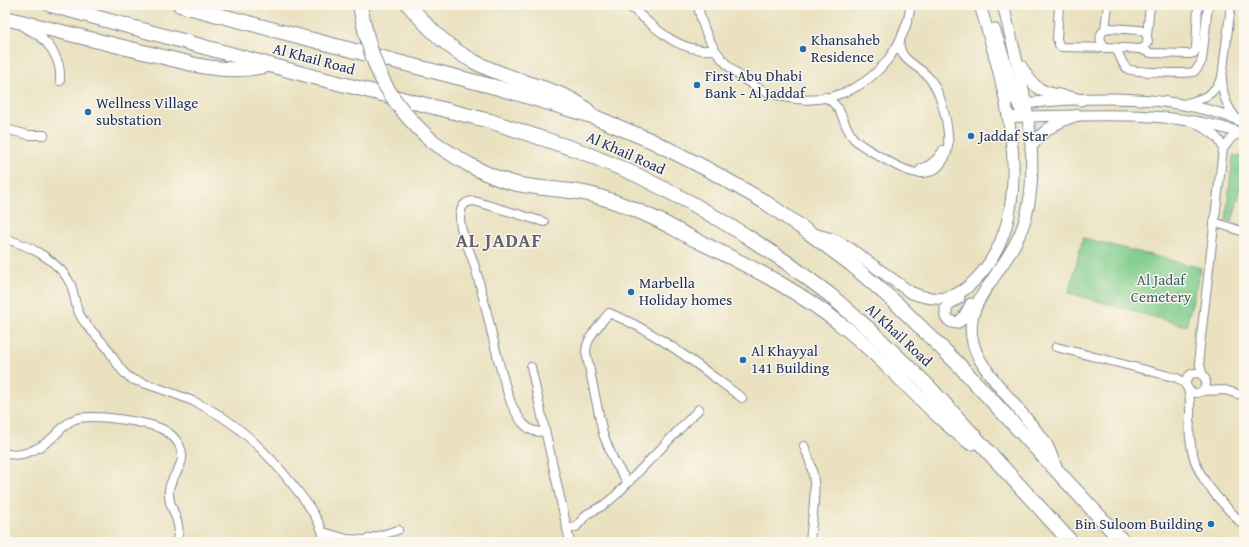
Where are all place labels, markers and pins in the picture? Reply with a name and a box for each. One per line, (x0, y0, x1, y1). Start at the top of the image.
place label: Khansaheb Residence (811, 29, 880, 67)
marker: Khansaheb Residence (798, 44, 808, 54)
place label: First Abu Dhabi Bank - Al Jaddaf (705, 65, 807, 103)
marker: First Abu Dhabi Bank - Al Jaddaf (692, 80, 702, 90)
place label: Wellness Village substation (96, 92, 198, 130)
marker: Wellness Village substation (83, 107, 93, 117)
place label: Jaddaf Star (977, 125, 1048, 146)
marker: Jaddaf Star (966, 131, 976, 141)
place label: Marbella Holiday homes (639, 272, 732, 310)
marker: Marbella Holiday homes (626, 287, 636, 297)
place label: Al Khayyal 141 Building (751, 340, 830, 378)
marker: Al Khayyal 141 Building (738, 355, 748, 365)
place label: Bin Suloom Building (1075, 513, 1204, 534)
marker: Bin Suloom Building (1206, 519, 1216, 529)

